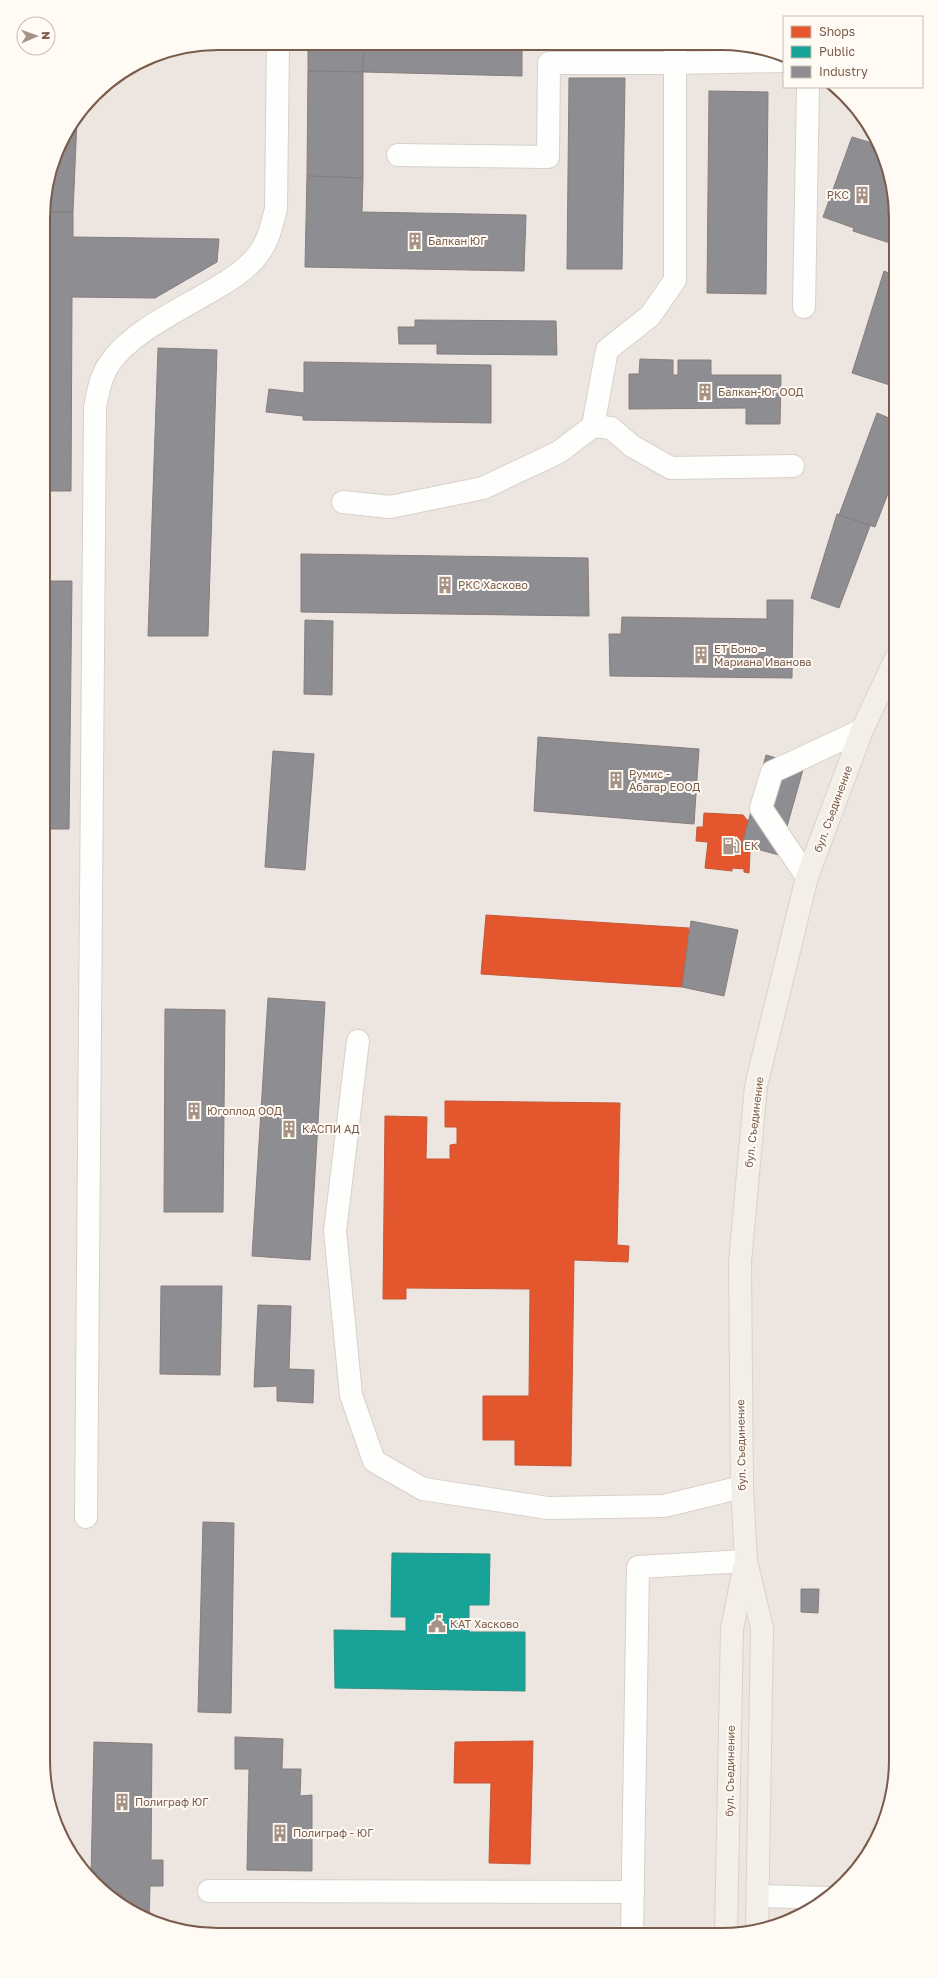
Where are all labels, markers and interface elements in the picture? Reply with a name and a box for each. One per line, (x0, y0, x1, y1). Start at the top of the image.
north arrow (16, 16, 56, 56)
legend (783, 16, 923, 88)
text: Shops (819, 24, 855, 39)
text: N (40, 31, 53, 40)
text: Public (819, 44, 856, 59)
text: Industry (819, 64, 868, 79)
building icon: РКС (852, 185, 872, 205)
place label: РКС (827, 188, 849, 201)
building icon: Балкан ЮГ (405, 231, 425, 251)
place label: Балкан ЮГ (428, 234, 486, 247)
building icon: Балкан-Юг ООД (695, 382, 715, 402)
place label: Балкан-Юг ООД (718, 385, 804, 398)
building icon: РКС Хасково (435, 575, 455, 595)
place label: РКС Хасково (458, 578, 528, 591)
place label: ЕТ Боно - Мариана Иванова (714, 642, 812, 668)
building icon: ЕТ Боно - Мариана Иванова (691, 645, 711, 665)
street label: бул. Съединение (811, 764, 854, 854)
place label: Румис - Абагар ЕООД (629, 767, 700, 793)
building icon: Румис - Абагар ЕООД (606, 770, 626, 790)
fuel station icon: ЕК (721, 836, 741, 856)
place label: ЕК (744, 839, 759, 852)
street label: бул. Съединение (741, 1076, 766, 1168)
building icon: Югоплод ООД (184, 1101, 204, 1121)
place label: Югоплод ООД (207, 1104, 282, 1117)
building icon: КАСПИ АД (279, 1119, 299, 1139)
place label: КАСПИ АД (302, 1122, 360, 1135)
street label: бул. Съединение (733, 1399, 748, 1491)
public building icon: КАТ Хасково (427, 1614, 447, 1634)
place label: КАТ Хасково (450, 1617, 519, 1630)
street label: бул. Съединение (722, 1725, 737, 1817)
building icon: Полиграф ЮГ (112, 1792, 132, 1812)
place label: Полиграф ЮГ (135, 1795, 208, 1808)
building icon: Полиграф - ЮГ (270, 1823, 290, 1843)
place label: Полиграф - ЮГ (293, 1826, 373, 1839)

